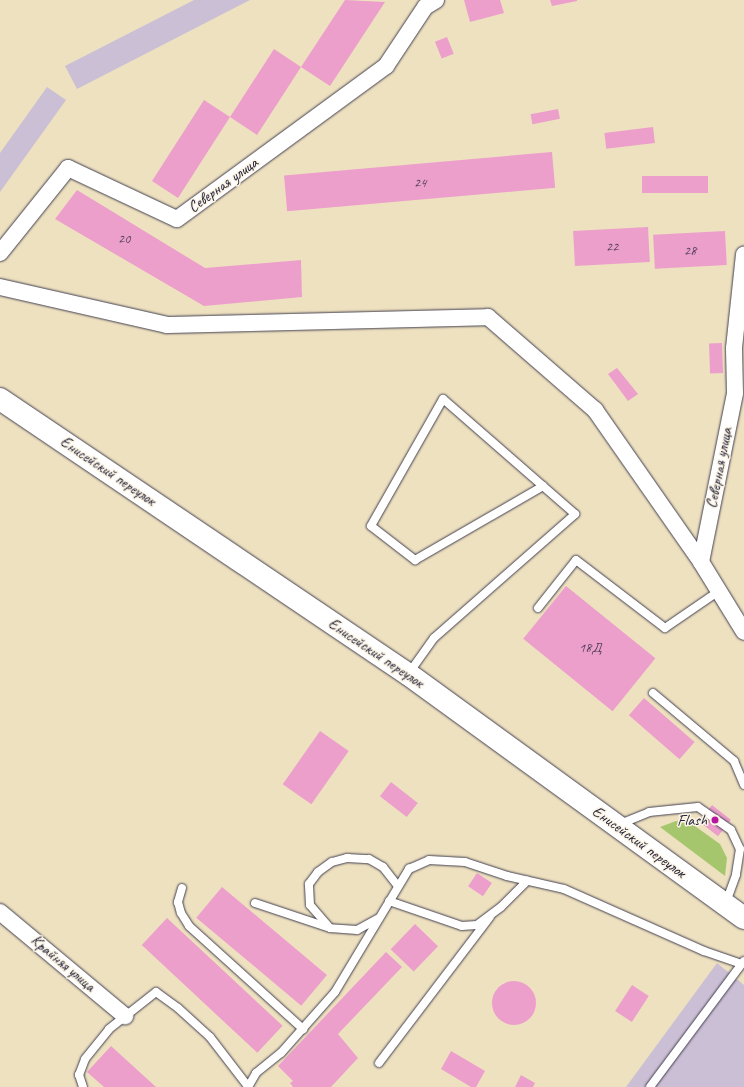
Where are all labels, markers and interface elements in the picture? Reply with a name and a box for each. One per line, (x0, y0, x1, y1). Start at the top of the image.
street label: Северная улица (184, 153, 262, 217)
house number: 24 (414, 175, 426, 191)
house number: 20 (118, 231, 130, 247)
house number: 22 (606, 239, 618, 255)
house number: 28 (684, 243, 696, 259)
street label: Северная улица (702, 426, 736, 510)
street label: Енисейский переулок (57, 432, 159, 510)
street label: Енисейский переулок (325, 614, 427, 692)
house number: 18Д (579, 640, 601, 656)
street label: Енисейский переулок (588, 802, 690, 882)
place label: Flash (677, 810, 707, 830)
marker: Flash (710, 815, 720, 825)
street label: Крайняя улица (26, 930, 100, 996)

